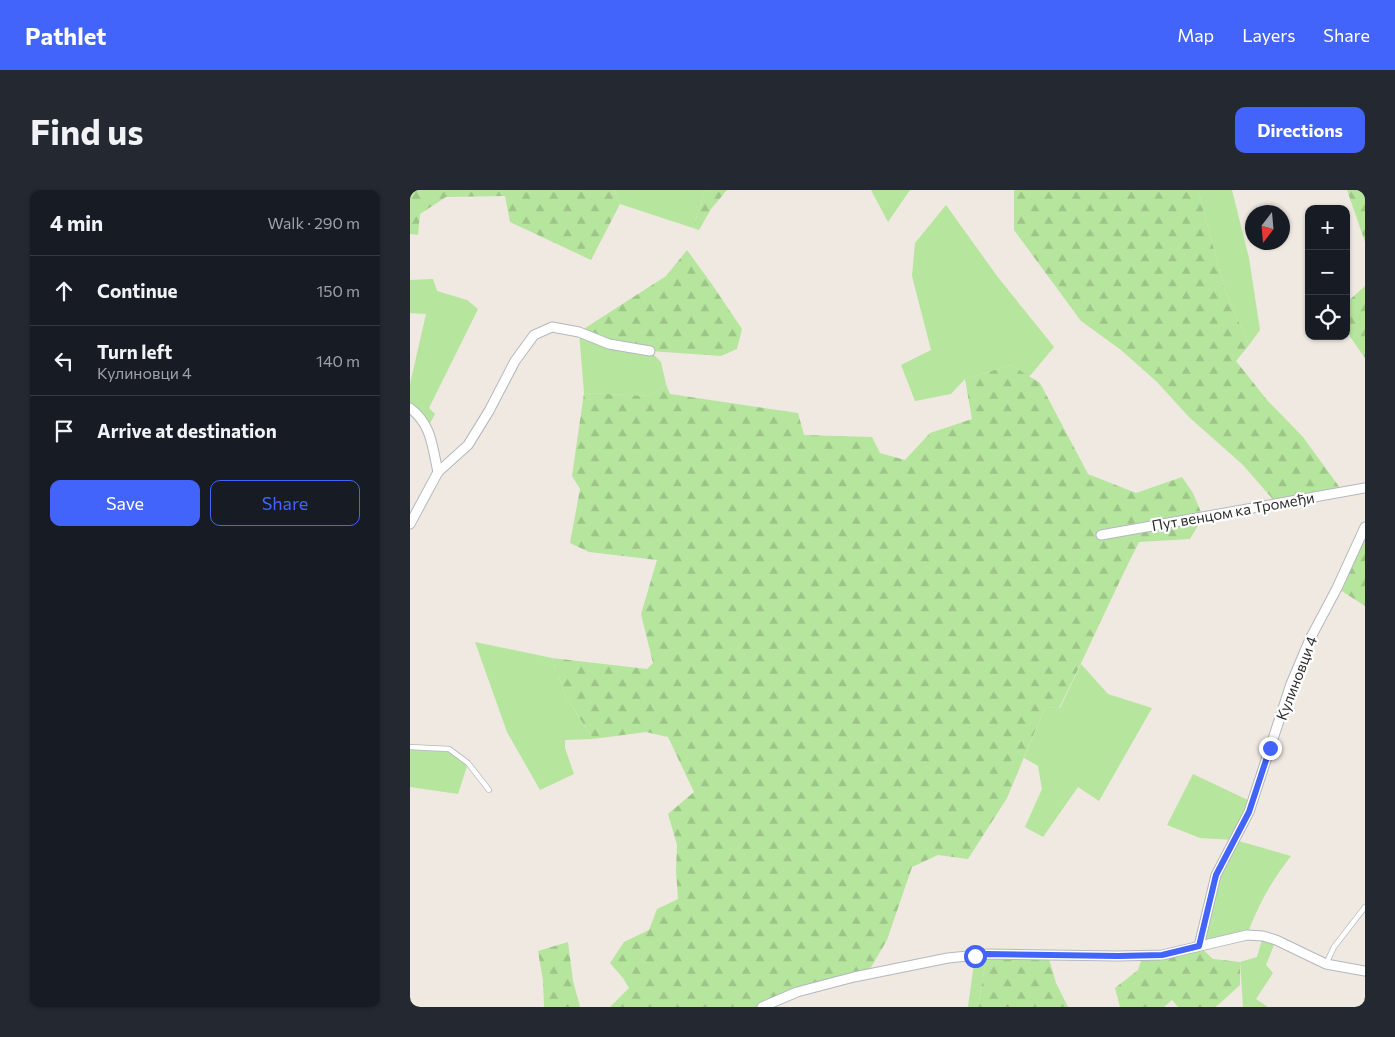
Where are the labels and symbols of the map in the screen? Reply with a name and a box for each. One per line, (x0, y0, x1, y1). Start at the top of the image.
north arrow (1245, 205, 1290, 250)
street label: Пут венцом ка Тромеђи (1150, 488, 1316, 534)
street label: Кулиновци 4 (1272, 633, 1320, 723)
route end (1259, 737, 1282, 760)
route start (964, 945, 987, 968)

